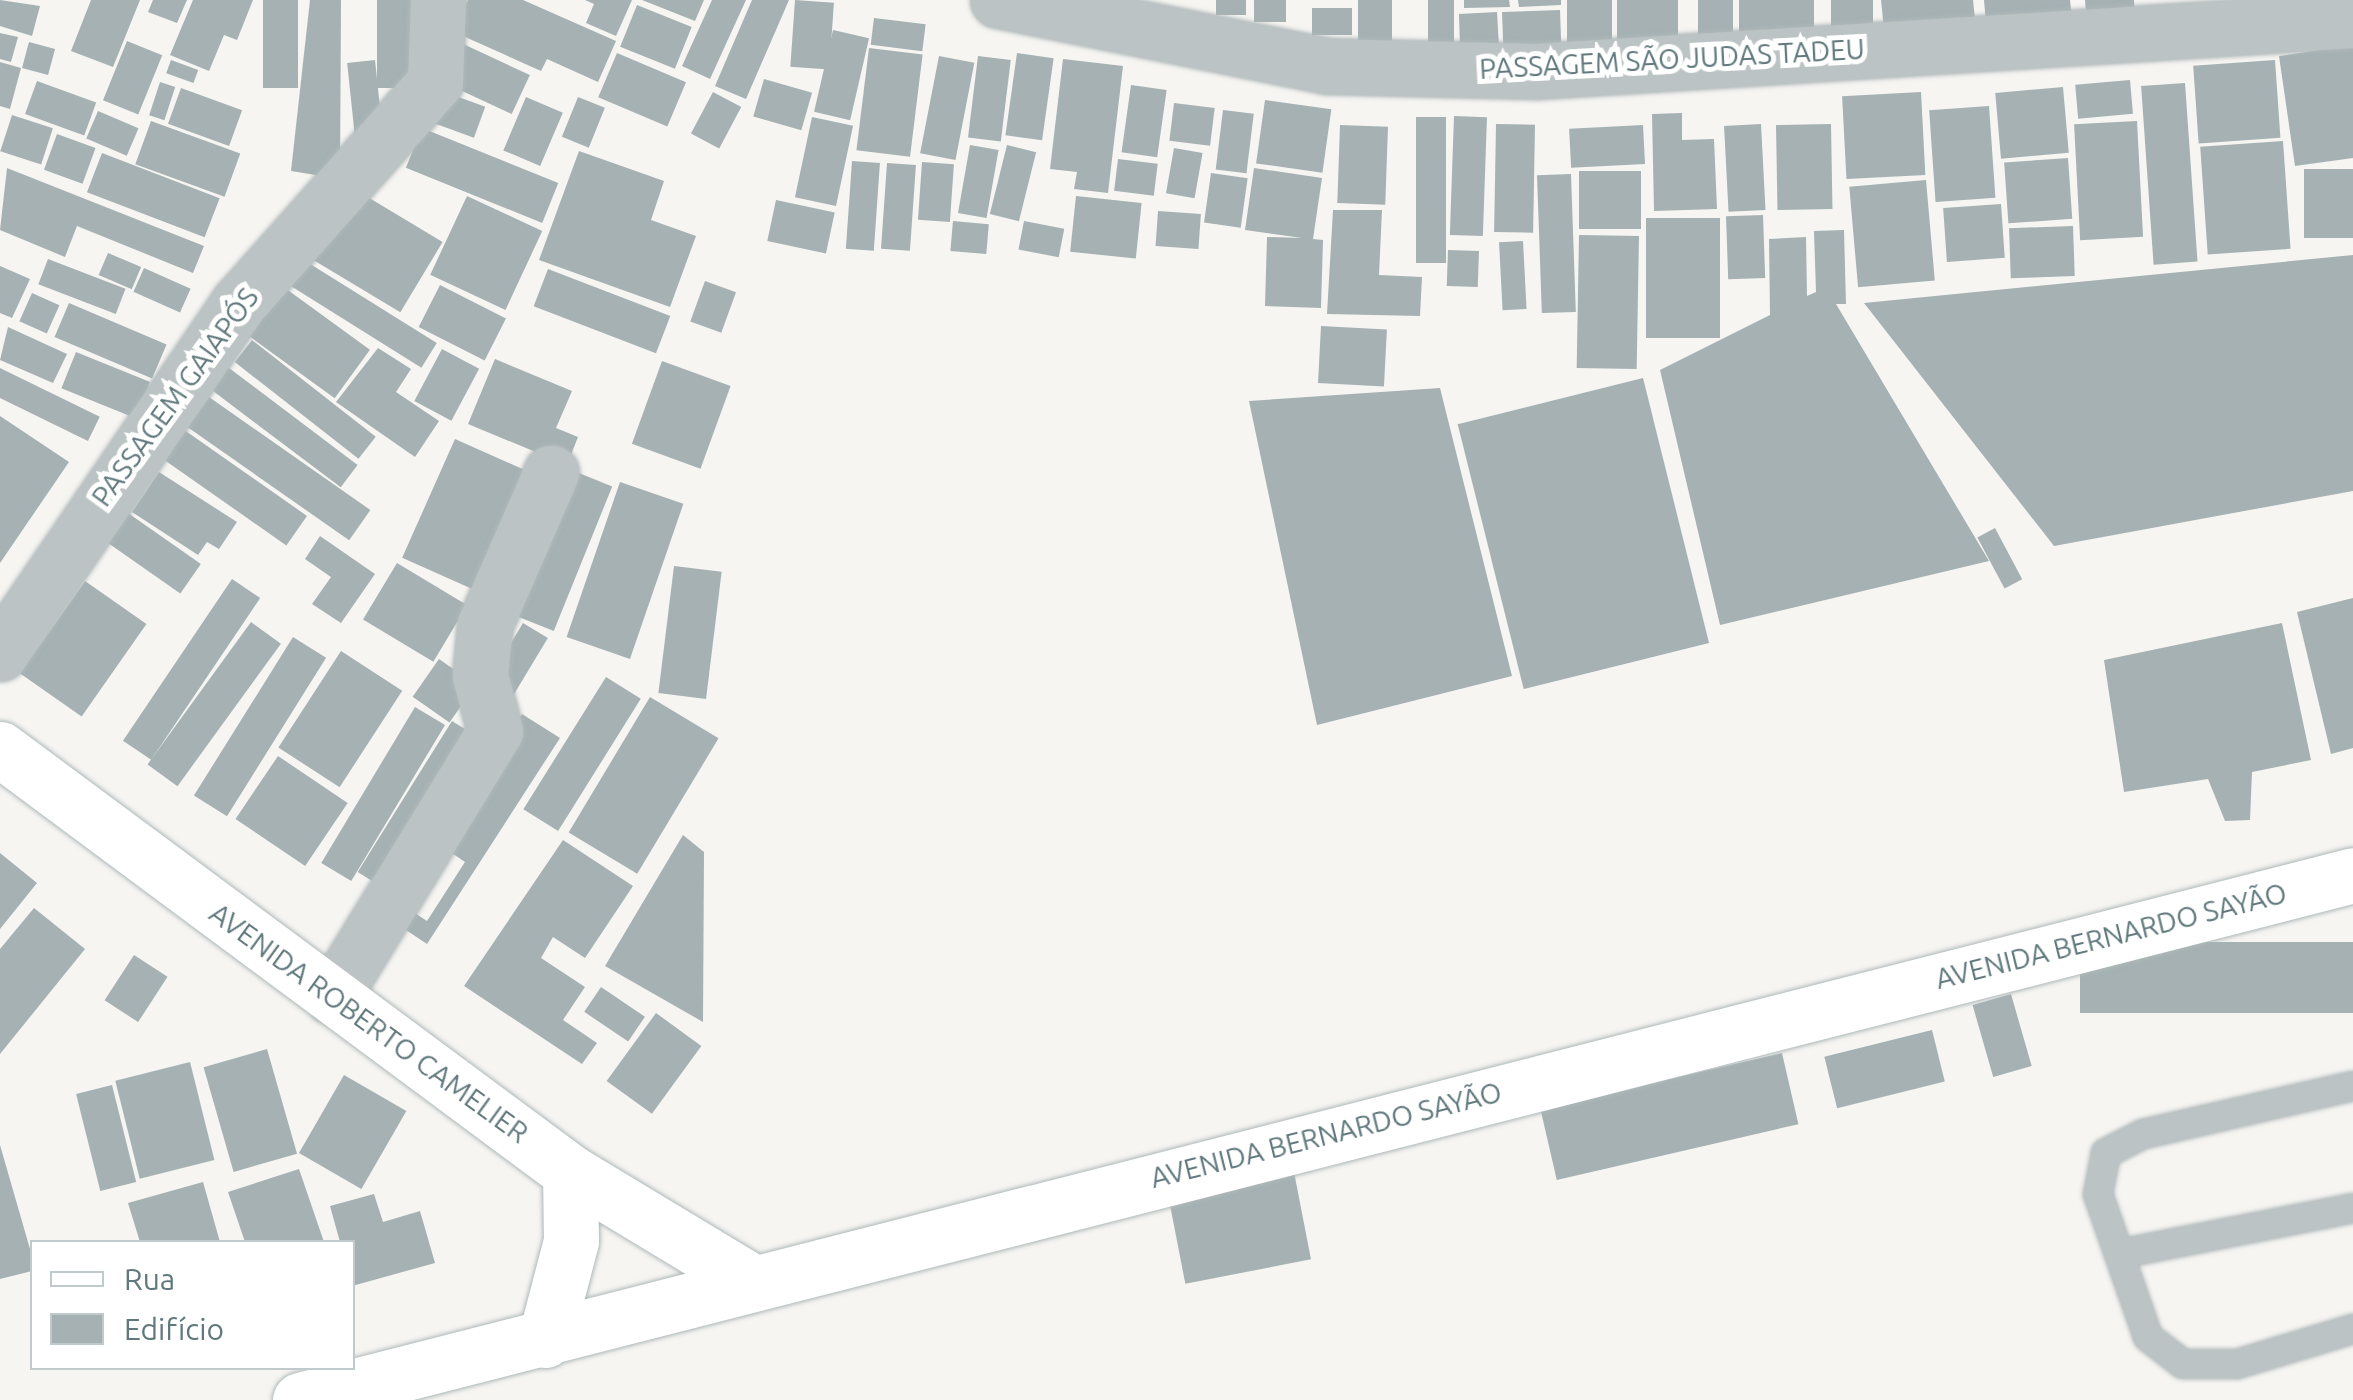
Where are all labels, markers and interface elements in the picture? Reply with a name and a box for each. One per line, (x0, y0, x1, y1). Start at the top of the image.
street label: PASSAGEM SÃO JUDAS TADEU (1478, 32, 1866, 86)
street label: PASSAGEM GAIAPÓS (84, 281, 266, 513)
street label: AVENIDA BERNARDO SAYÃO (1932, 876, 2290, 996)
street label: AVENIDA ROBERTO CAMELIER (203, 896, 535, 1150)
street label: AVENIDA BERNARDO SAYÃO (1147, 1075, 1505, 1195)
legend (30, 1240, 355, 1370)
text: Rua (124, 1262, 175, 1296)
text: Edifício (124, 1312, 224, 1346)

